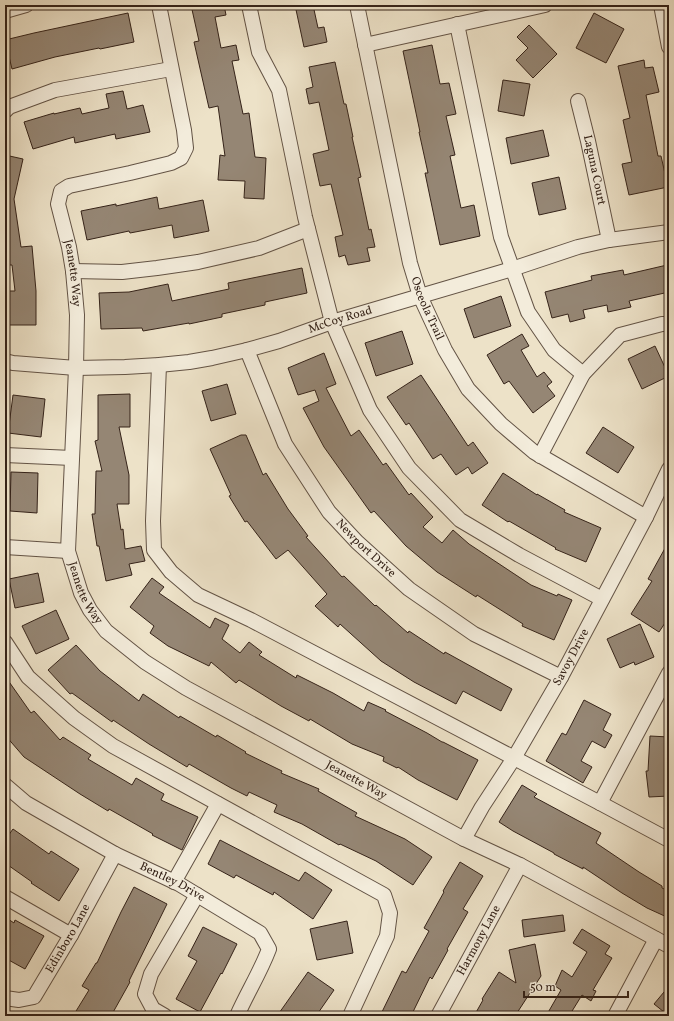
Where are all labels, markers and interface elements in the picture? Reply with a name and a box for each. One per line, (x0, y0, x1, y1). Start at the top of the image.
street label: Laguna Court (579, 133, 609, 207)
street label: Jeanette Way (59, 238, 84, 308)
street label: Osceola Trail (407, 275, 448, 343)
street label: McCoy Road (306, 303, 374, 338)
street label: Newport Drive (332, 516, 399, 581)
street label: Jeanette Way (64, 560, 107, 628)
street label: Savoy Drive (549, 626, 593, 689)
street label: Jeanette Way (323, 757, 390, 804)
street label: Bentley Drive (137, 859, 208, 906)
street label: Edinboro Lane (42, 901, 94, 976)
street label: Harmony Lane (453, 902, 505, 978)
scale bar (524, 973, 628, 999)
text: 50 m (530, 980, 556, 996)

